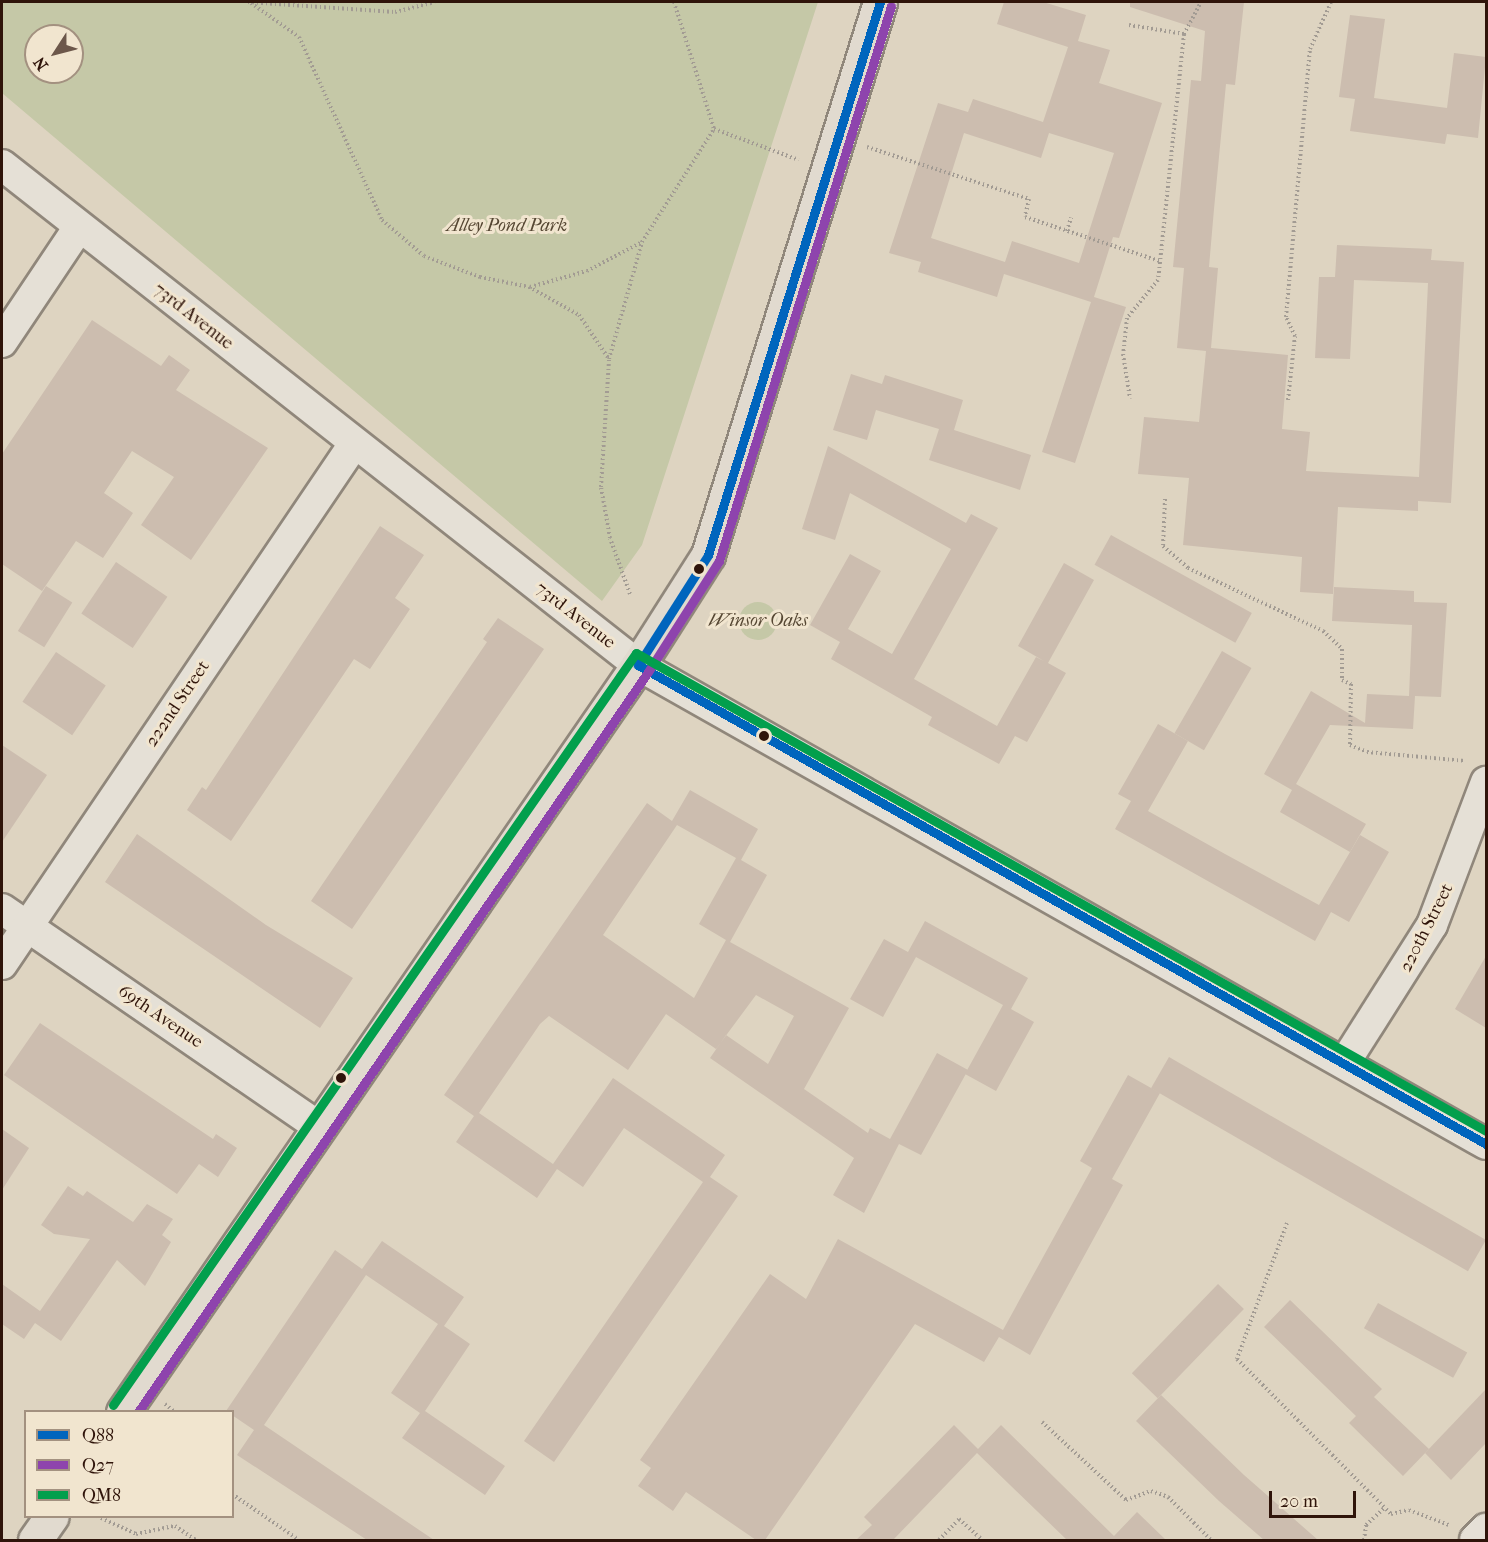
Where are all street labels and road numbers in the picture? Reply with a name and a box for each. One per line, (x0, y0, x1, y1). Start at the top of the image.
street label: 73rd Avenue (149, 279, 237, 355)
street label: 73rd Avenue (531, 578, 619, 654)
street label: 222nd Street (141, 657, 215, 751)
street label: 220th Street (1396, 880, 1458, 976)
street label: 69th Avenue (113, 981, 207, 1053)

